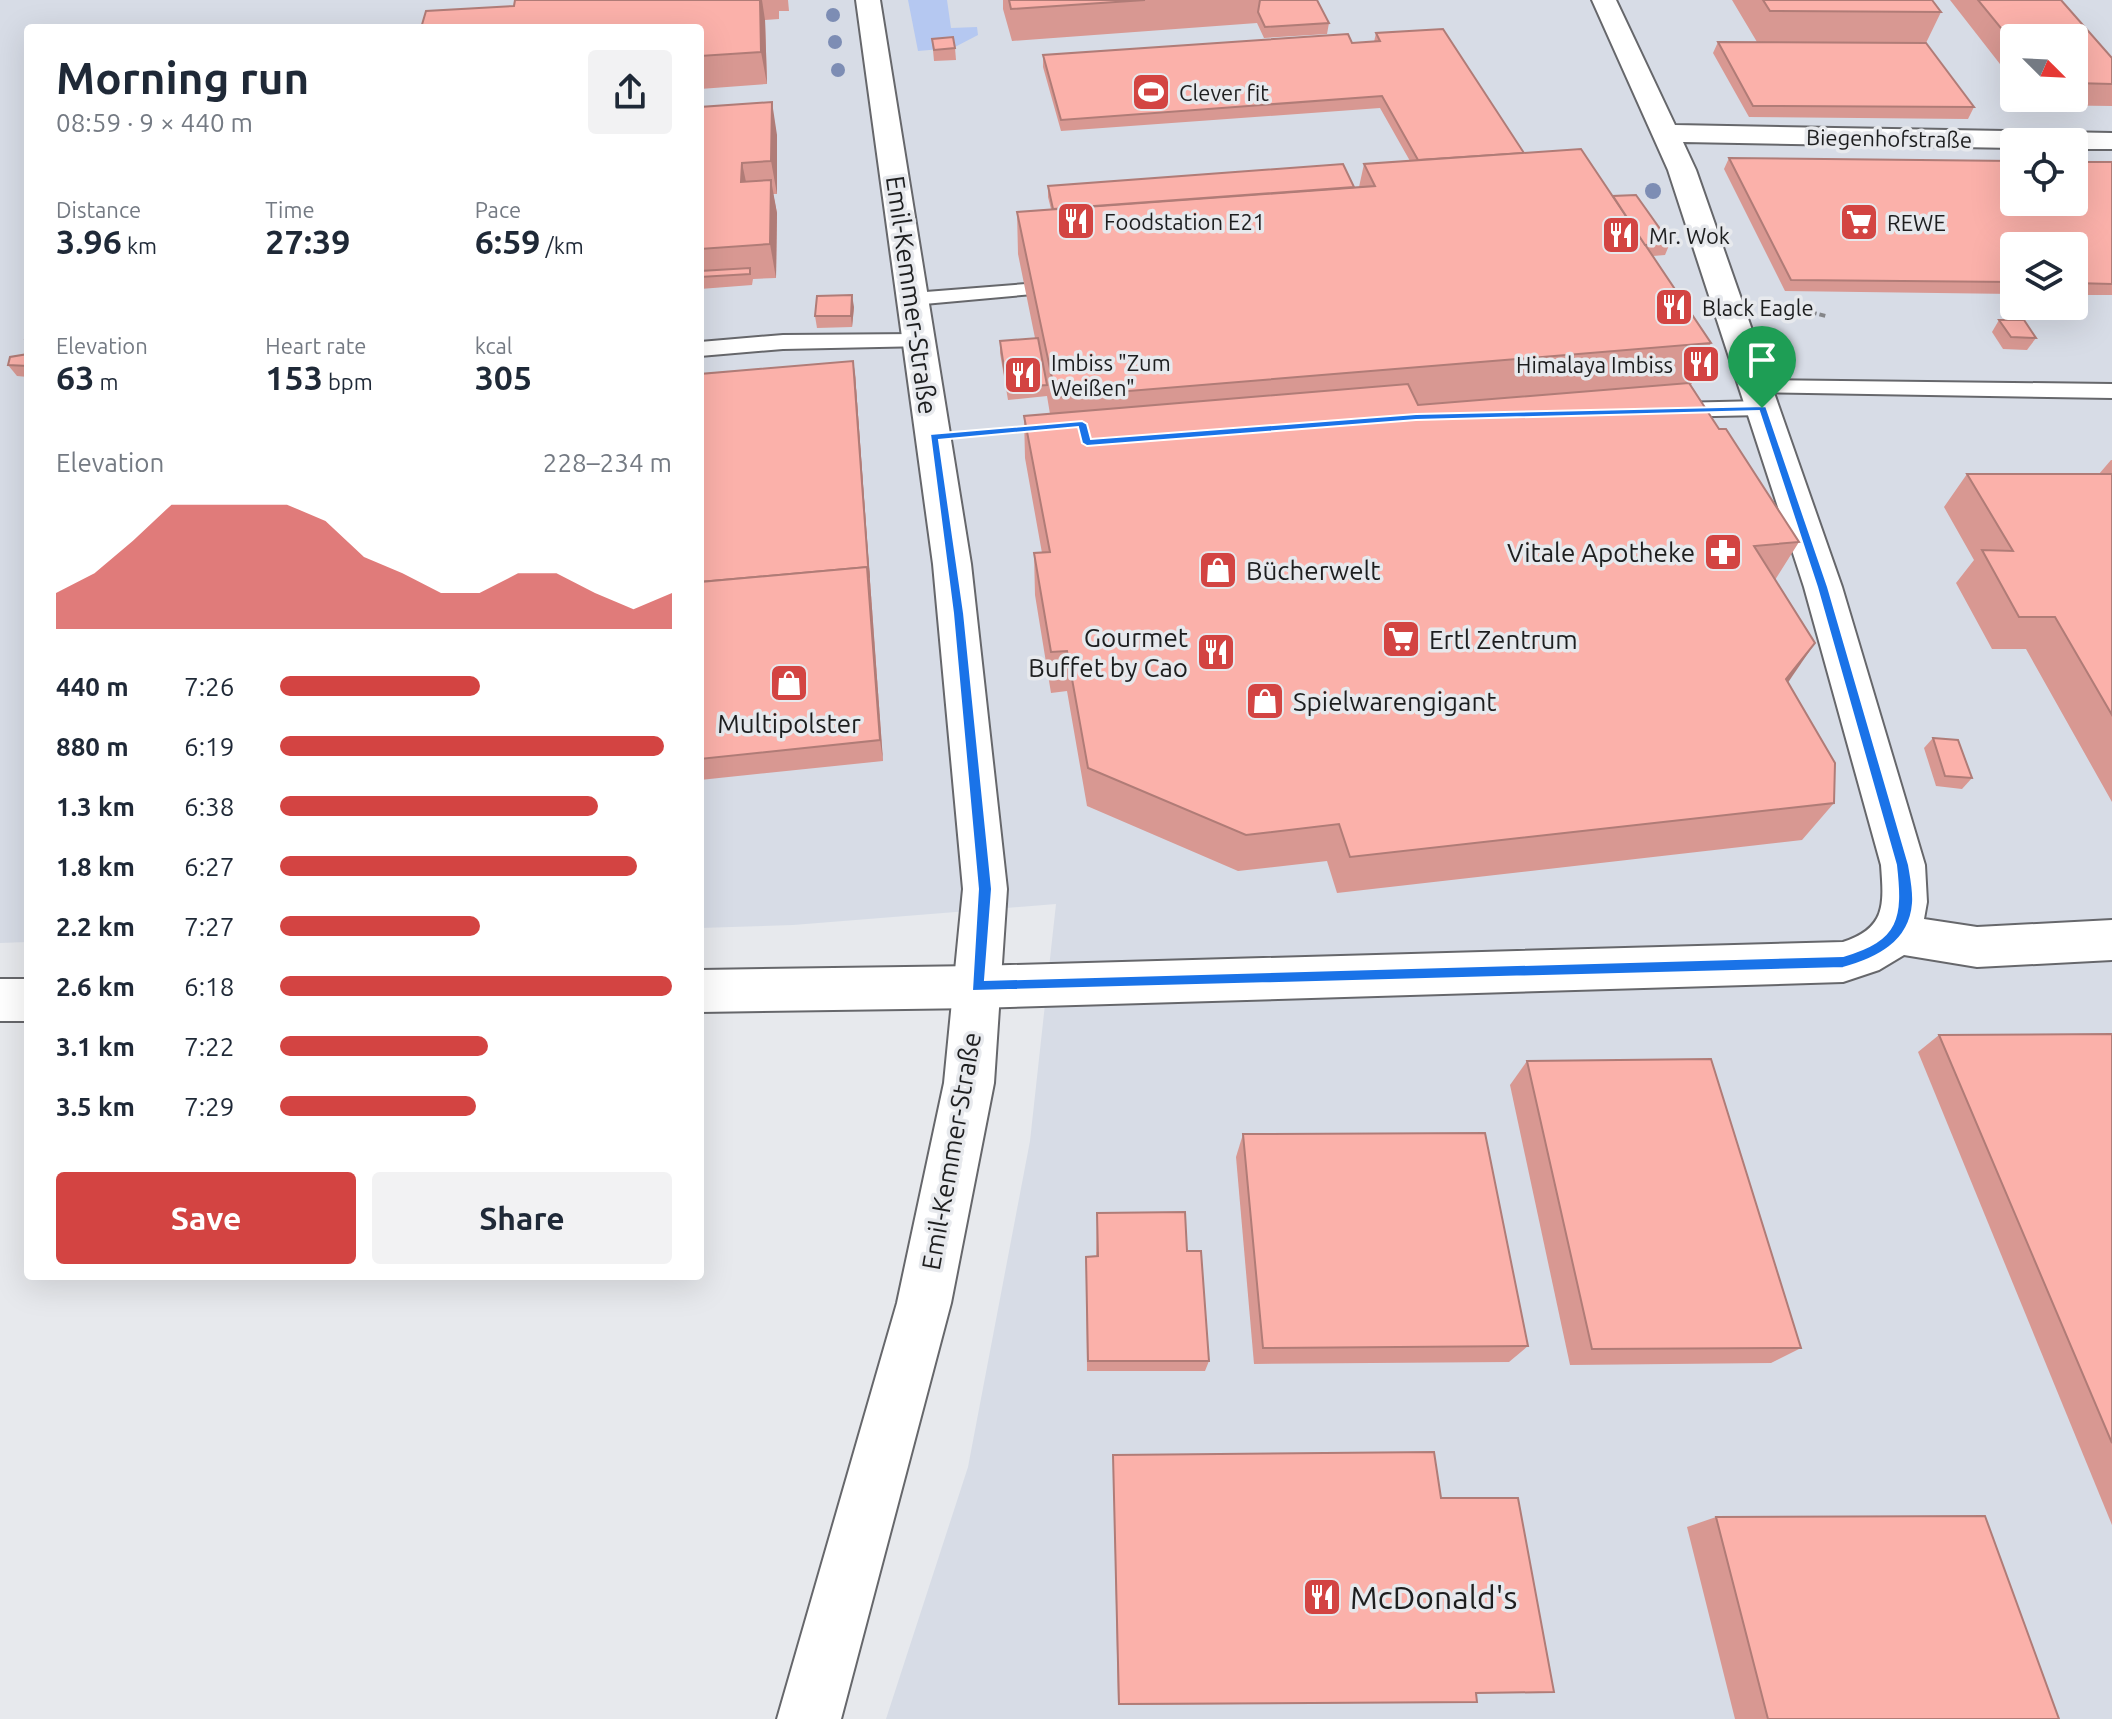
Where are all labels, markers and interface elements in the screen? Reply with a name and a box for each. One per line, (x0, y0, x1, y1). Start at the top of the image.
north arrow (2000, 24, 2088, 112)
map controls (2000, 24, 2088, 320)
button: share (588, 50, 672, 134)
text: Morning run (56, 53, 309, 102)
sports icon: Clever fit (1130, 71, 1172, 113)
place label: Clever fit (1179, 80, 1269, 105)
text: 08:59 · 9 × 440 m (56, 108, 253, 137)
street label: Biegenhofstraße (1806, 124, 1972, 152)
button: locate (2000, 128, 2088, 216)
street label: Emil-Kemmer-Straße (881, 174, 943, 416)
text: Distance (56, 197, 141, 222)
text: Time (265, 197, 315, 222)
text: Pace (475, 197, 521, 222)
restaurant icon: Foodstation E21 (1055, 200, 1097, 242)
supermarket icon: REWE (1838, 201, 1880, 243)
place label: Foodstation E21 (1104, 209, 1265, 234)
place label: REWE (1887, 210, 1946, 235)
restaurant icon: Mr. Wok (1600, 214, 1642, 256)
text: 3.96 (56, 222, 122, 260)
text: 27:39 (265, 222, 350, 260)
text: 6:59 (475, 222, 541, 260)
place label: Mr. Wok (1649, 223, 1730, 248)
button: layers (2000, 232, 2088, 320)
text: km (122, 233, 157, 258)
text: /km (541, 233, 584, 258)
restaurant icon: Black Eagle (1653, 286, 1695, 328)
place label: Black Eagle (1702, 295, 1814, 320)
pin (1728, 326, 1796, 408)
text: Elevation (56, 333, 148, 358)
text: Heart rate (265, 333, 367, 358)
text: kcal (475, 333, 513, 358)
icon: arrive (1740, 338, 1784, 382)
restaurant icon: Himalaya Imbiss (1680, 343, 1722, 385)
place label: Imbiss "Zum Weißen" (1051, 350, 1171, 400)
place label: Himalaya Imbiss (1516, 352, 1673, 377)
restaurant icon: Imbiss "Zum Weißen" (1002, 354, 1044, 396)
text: 63 (56, 358, 94, 396)
text: 153 (265, 358, 323, 396)
text: 305 (475, 358, 532, 396)
text: m (94, 369, 118, 394)
text: bpm (323, 369, 373, 394)
text: Elevation (56, 448, 164, 477)
text: 228–234 m (543, 448, 672, 477)
pharmacy icon: Vitale Apotheke (1702, 531, 1744, 573)
place label: Vitale Apotheke (1507, 538, 1695, 567)
shop icon: Bücherwelt (1197, 549, 1239, 591)
place label: Bücherwelt (1246, 556, 1381, 585)
supermarket icon: Ertl Zentrum (1380, 618, 1422, 660)
place label: Gourmet Buffet by Cao (1028, 623, 1188, 682)
place label: Ertl Zentrum (1429, 625, 1578, 654)
restaurant icon: Gourmet Buffet by Cao (1195, 631, 1237, 673)
shop icon: Multipolster (768, 662, 810, 704)
text: 440 m (56, 672, 129, 701)
text: 7:26 (184, 672, 234, 701)
shop icon: Spielwarengigant (1244, 680, 1286, 722)
place label: Spielwarengigant (1293, 687, 1496, 716)
place label: Multipolster (717, 709, 861, 738)
text: 880 m (56, 732, 129, 761)
text: 6:19 (184, 732, 234, 761)
text: 1.3 km (56, 792, 135, 821)
text: 6:38 (184, 792, 234, 821)
text: 1.8 km (56, 852, 135, 881)
text: 6:27 (184, 852, 234, 881)
text: 2.2 km (56, 912, 135, 941)
text: 7:27 (184, 912, 234, 941)
text: 2.6 km (56, 972, 135, 1001)
text: 6:18 (184, 972, 234, 1001)
street label: Emil-Kemmer-Straße (916, 1030, 986, 1272)
text: 3.1 km (56, 1032, 135, 1061)
text: 7:22 (184, 1032, 234, 1061)
text: 3.5 km (56, 1092, 135, 1121)
text: 7:29 (184, 1092, 234, 1121)
button: Save (56, 1172, 356, 1264)
button: Share (372, 1172, 672, 1264)
restaurant icon: McDonald's (1301, 1576, 1343, 1618)
place label: McDonald's (1350, 1579, 1517, 1615)

